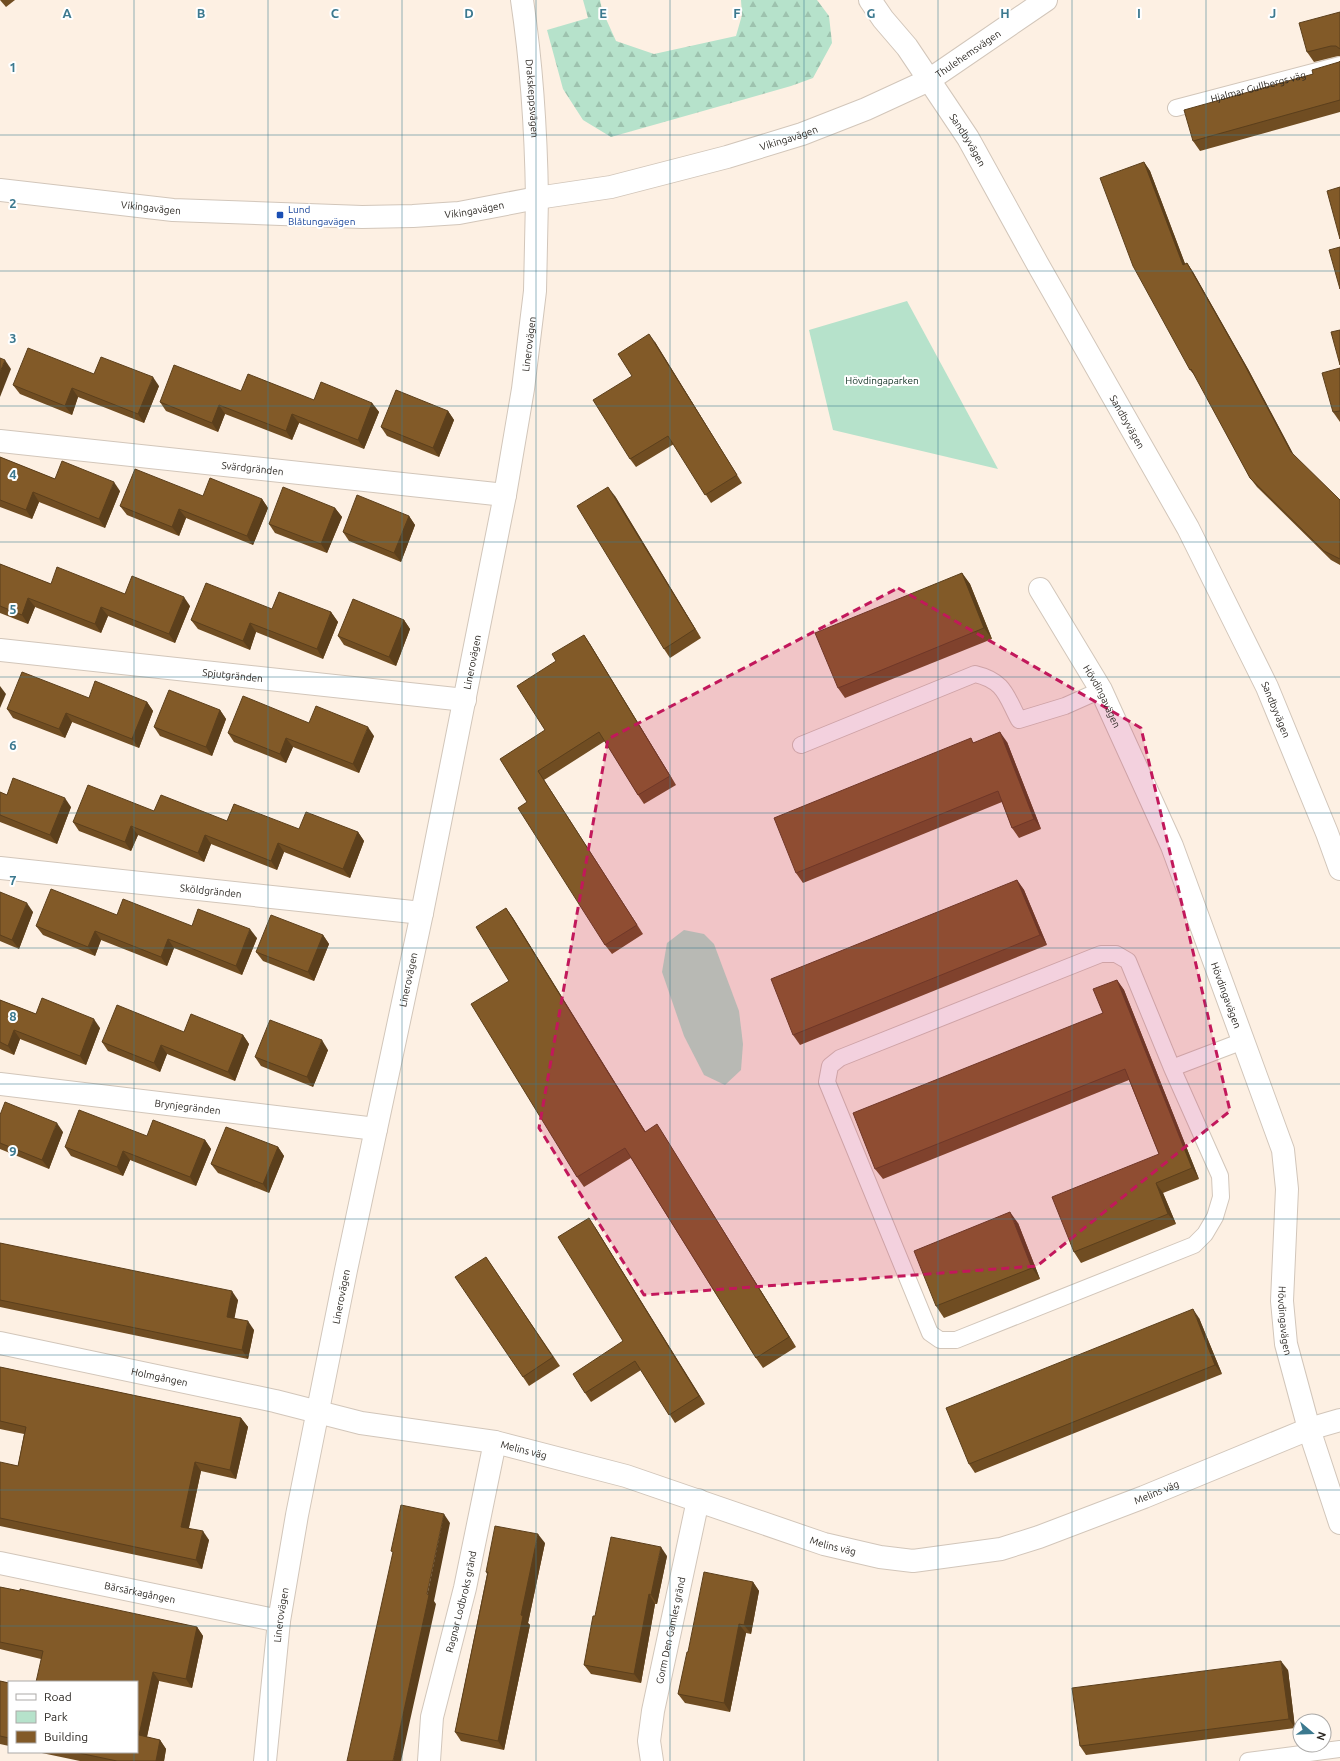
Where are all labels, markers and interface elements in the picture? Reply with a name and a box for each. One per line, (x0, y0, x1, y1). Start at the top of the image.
text: A (62, 6, 72, 20)
text: B (197, 6, 206, 20)
text: C (331, 6, 340, 20)
text: D (464, 6, 474, 20)
text: E (599, 6, 607, 20)
text: F (733, 6, 741, 20)
text: G (867, 6, 876, 20)
text: H (1000, 6, 1010, 20)
text: I (1137, 6, 1141, 20)
text: J (1270, 6, 1276, 20)
street label: Thulehemsvägen (933, 27, 1002, 80)
street label: Drakskeppsvägen (524, 59, 541, 138)
text: 1 (9, 60, 17, 74)
street label: Hjalmar Gullbergs väg (1209, 69, 1307, 104)
street label: Sandbyvägen (948, 111, 988, 168)
street label: Vikingavägen (758, 123, 819, 152)
text: 2 (9, 196, 17, 210)
street label: Vikingavägen (120, 199, 181, 216)
street label: Vikingavägen (444, 199, 505, 219)
place label: Lund Blåtungavägen (288, 204, 355, 227)
marker: Lund Blåtungavägen (275, 210, 285, 220)
street label: Linerovägen (520, 316, 537, 372)
text: 3 (9, 331, 17, 345)
park label: Hövdingaparken (845, 375, 919, 386)
street label: Sandbyvägen (1108, 393, 1147, 451)
street label: Svärdgränden (221, 459, 284, 477)
text: 4 (9, 467, 17, 481)
text: 5 (9, 602, 17, 616)
street label: Linerovägen (461, 634, 483, 690)
street label: Hövdingavägen (1081, 663, 1123, 729)
street label: Spjutgränden (202, 666, 263, 684)
street label: Sandbyvägen (1260, 679, 1293, 739)
text: 6 (9, 738, 17, 752)
text: 7 (9, 873, 17, 887)
street label: Sköldgränden (179, 882, 242, 899)
street label: Linerovägen (397, 951, 419, 1008)
street label: Hövdingavägen (1209, 960, 1244, 1030)
text: 8 (9, 1009, 17, 1023)
street label: Brynjegränden (154, 1097, 221, 1116)
text: 9 (9, 1144, 17, 1158)
street label: Linerovägen (330, 1268, 352, 1325)
street label: Hövdingavägen (1276, 1286, 1294, 1356)
street label: Holmgången (130, 1365, 189, 1388)
street label: Melins väg (500, 1438, 548, 1461)
street label: Melins väg (1132, 1478, 1180, 1506)
street label: Melins väg (808, 1534, 857, 1557)
street label: Ragnar Lodbroks gränd (443, 1550, 478, 1654)
street label: Gorm Den Gamles gränd (653, 1576, 687, 1685)
street label: Bärsärkagången (103, 1579, 177, 1605)
street label: Linerovägen (271, 1587, 290, 1643)
legend (8, 1681, 138, 1753)
text: Road (44, 1690, 72, 1703)
text: Park (44, 1710, 68, 1723)
north arrow (1292, 1713, 1332, 1753)
text: Building (44, 1730, 88, 1743)
text: N (1314, 1730, 1328, 1742)

